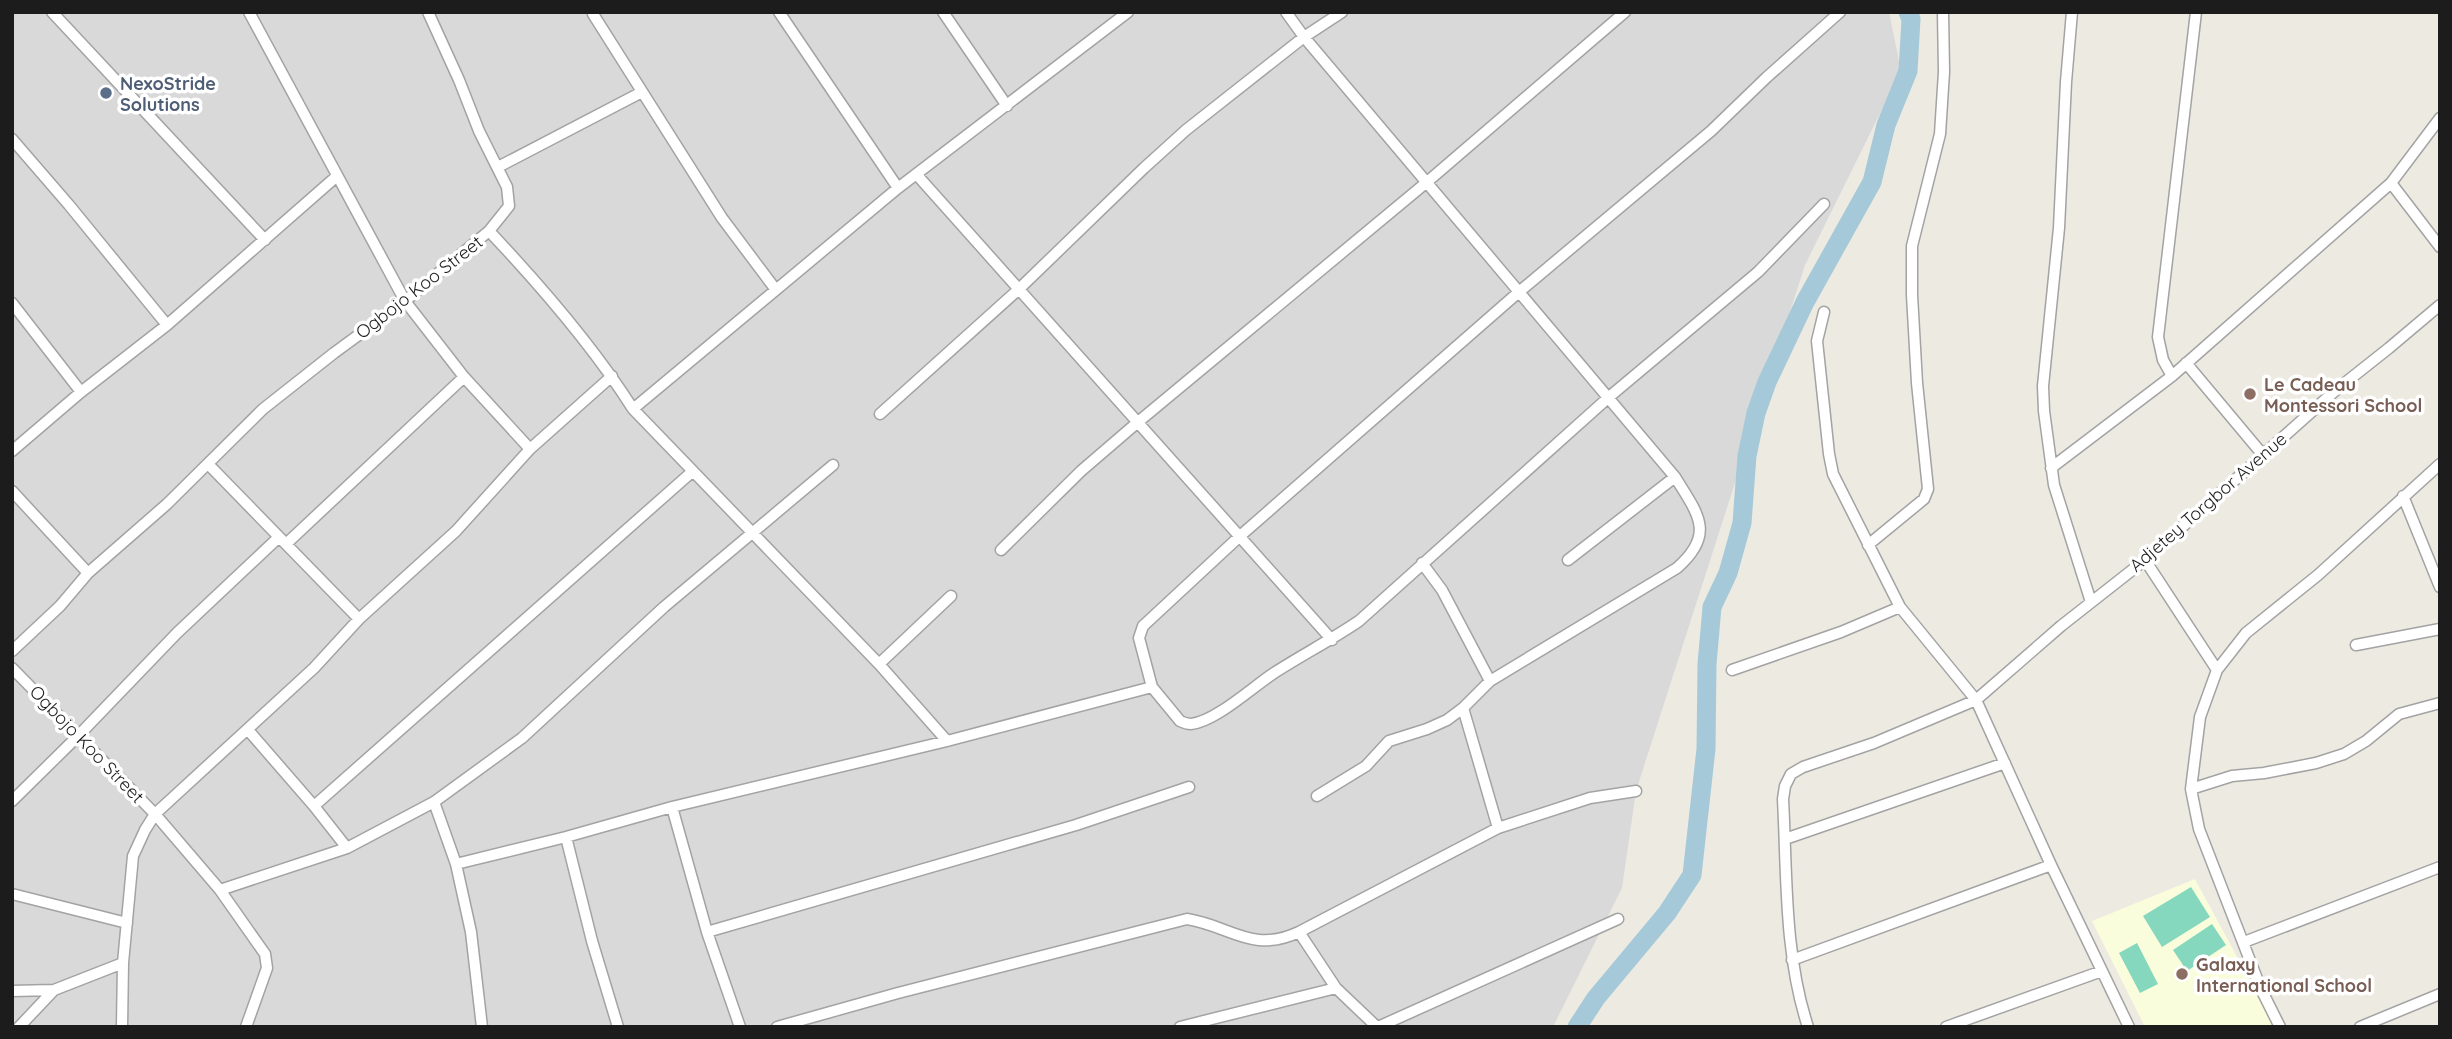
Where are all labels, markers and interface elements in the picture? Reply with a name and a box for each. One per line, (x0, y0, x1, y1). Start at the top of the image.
place label: NexoStride Solutions (120, 72, 216, 116)
marker: NexoStride Solutions (98, 85, 114, 101)
street label: Ogbojo Koo Street (351, 230, 487, 344)
place label: Le Cadeau Montessori School (2264, 373, 2422, 417)
marker: Le Cadeau Montessori School (2242, 386, 2258, 402)
street label: Adjetey Torgbor Avenue (2124, 427, 2292, 577)
street label: Ogbojo Koo Street (25, 680, 149, 808)
place label: Galaxy International School (2196, 953, 2372, 997)
marker: Galaxy International School (2174, 966, 2190, 982)

